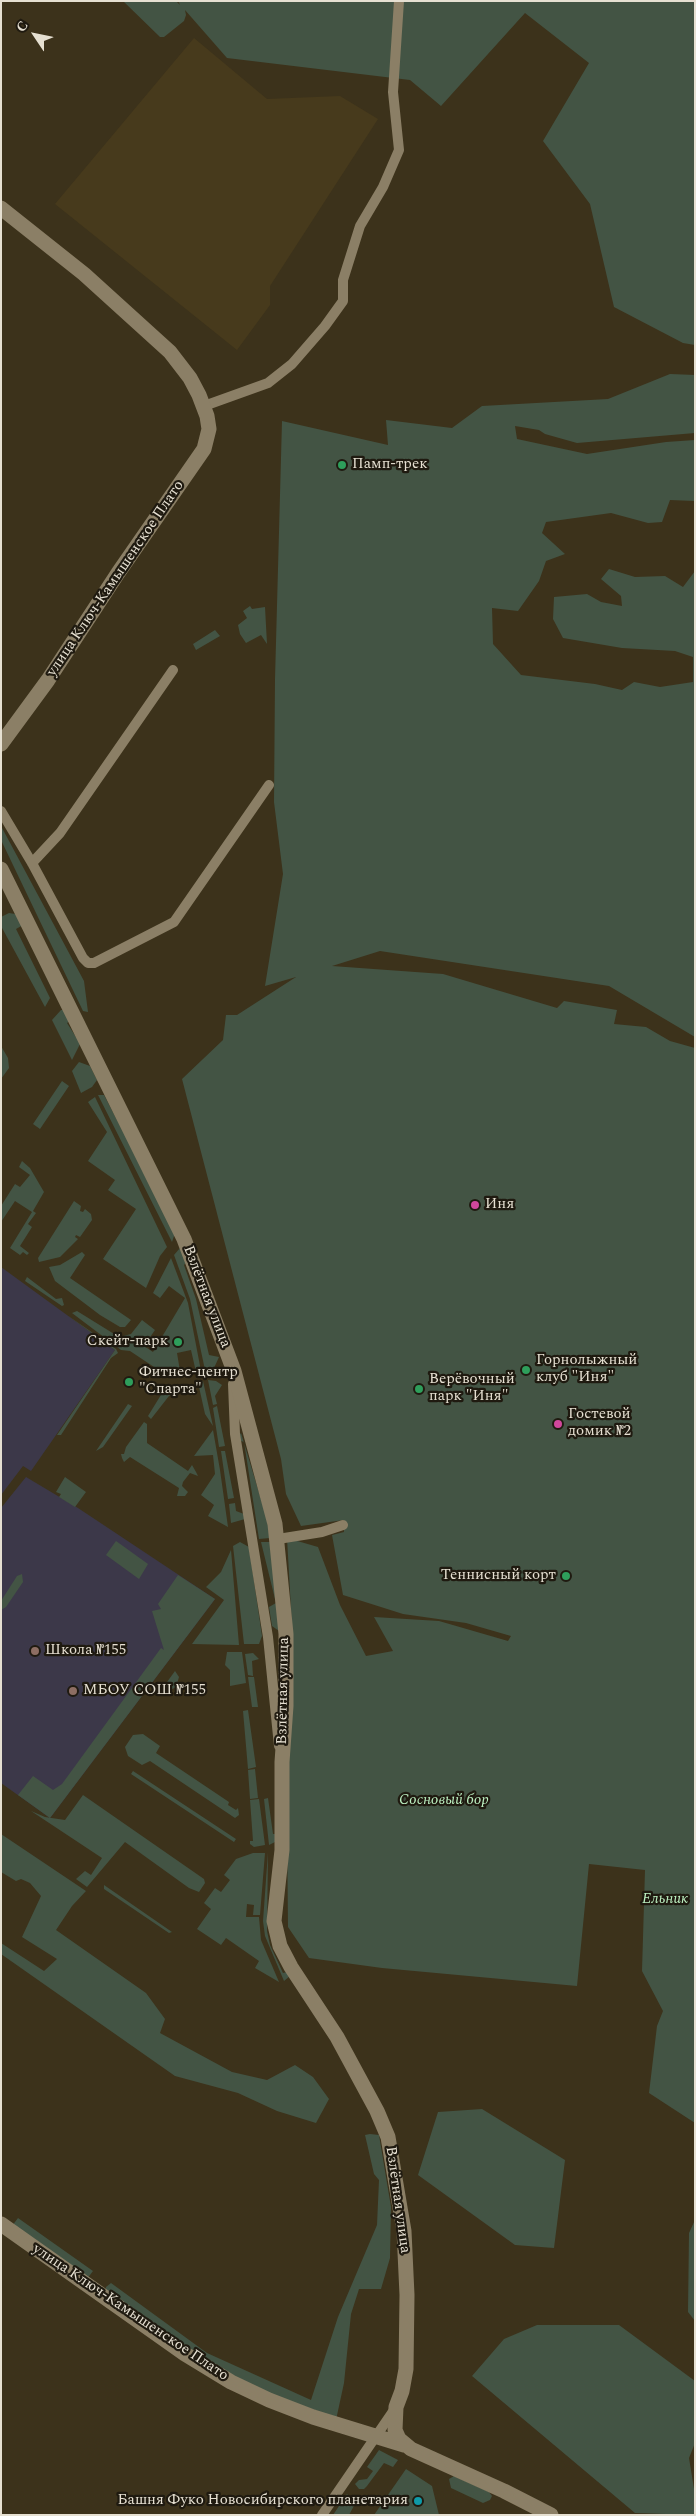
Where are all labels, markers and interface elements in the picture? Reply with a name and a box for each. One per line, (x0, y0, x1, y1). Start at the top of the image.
north arrow (10, 10, 60, 60)
text: С (11, 16, 34, 36)
place label: Памп-трек (352, 456, 428, 474)
marker: Памп-трек (336, 459, 348, 471)
street label: улица Ключ-Камышенское Плато (44, 478, 188, 680)
place label: Иня (485, 1196, 514, 1214)
marker: Иня (469, 1199, 481, 1211)
street label: Взлётная улица (178, 1244, 234, 1350)
place label: Скейт-парк (87, 1333, 168, 1351)
marker: Скейт-парк (172, 1336, 184, 1348)
place label: Горнолыжный клуб "Иня" (536, 1352, 637, 1387)
place label: Фитнес-центр "Спарта" (139, 1364, 238, 1399)
marker: Горнолыжный клуб "Иня" (520, 1364, 532, 1376)
place label: Верёвочный парк "Иня" (429, 1371, 515, 1406)
marker: Фитнес-центр "Спарта" (123, 1376, 135, 1388)
marker: Верёвочный парк "Иня" (413, 1383, 425, 1395)
place label: Гостевой домик №2 (568, 1406, 631, 1441)
marker: Гостевой домик №2 (552, 1418, 564, 1430)
place label: Теннисный корт (441, 1567, 556, 1585)
marker: Теннисный корт (560, 1570, 572, 1582)
street label: Взлётная улица (274, 1637, 294, 1745)
place label: Школа №155 (45, 1642, 126, 1660)
marker: Школа №155 (29, 1645, 41, 1657)
place label: МБОУ СОШ №155 (83, 1682, 206, 1700)
marker: МБОУ СОШ №155 (67, 1685, 79, 1697)
park label: Сосновый бор (399, 1792, 489, 1810)
park label: Ельник (642, 1891, 688, 1909)
street label: Взлётная улица (381, 2145, 413, 2255)
street label: улица Ключ-Камышенское Плато (29, 2241, 231, 2385)
place label: Башня Фуко Новосибирского планетария (117, 2492, 408, 2510)
marker: Башня Фуко Новосибирского планетария (412, 2495, 424, 2507)

